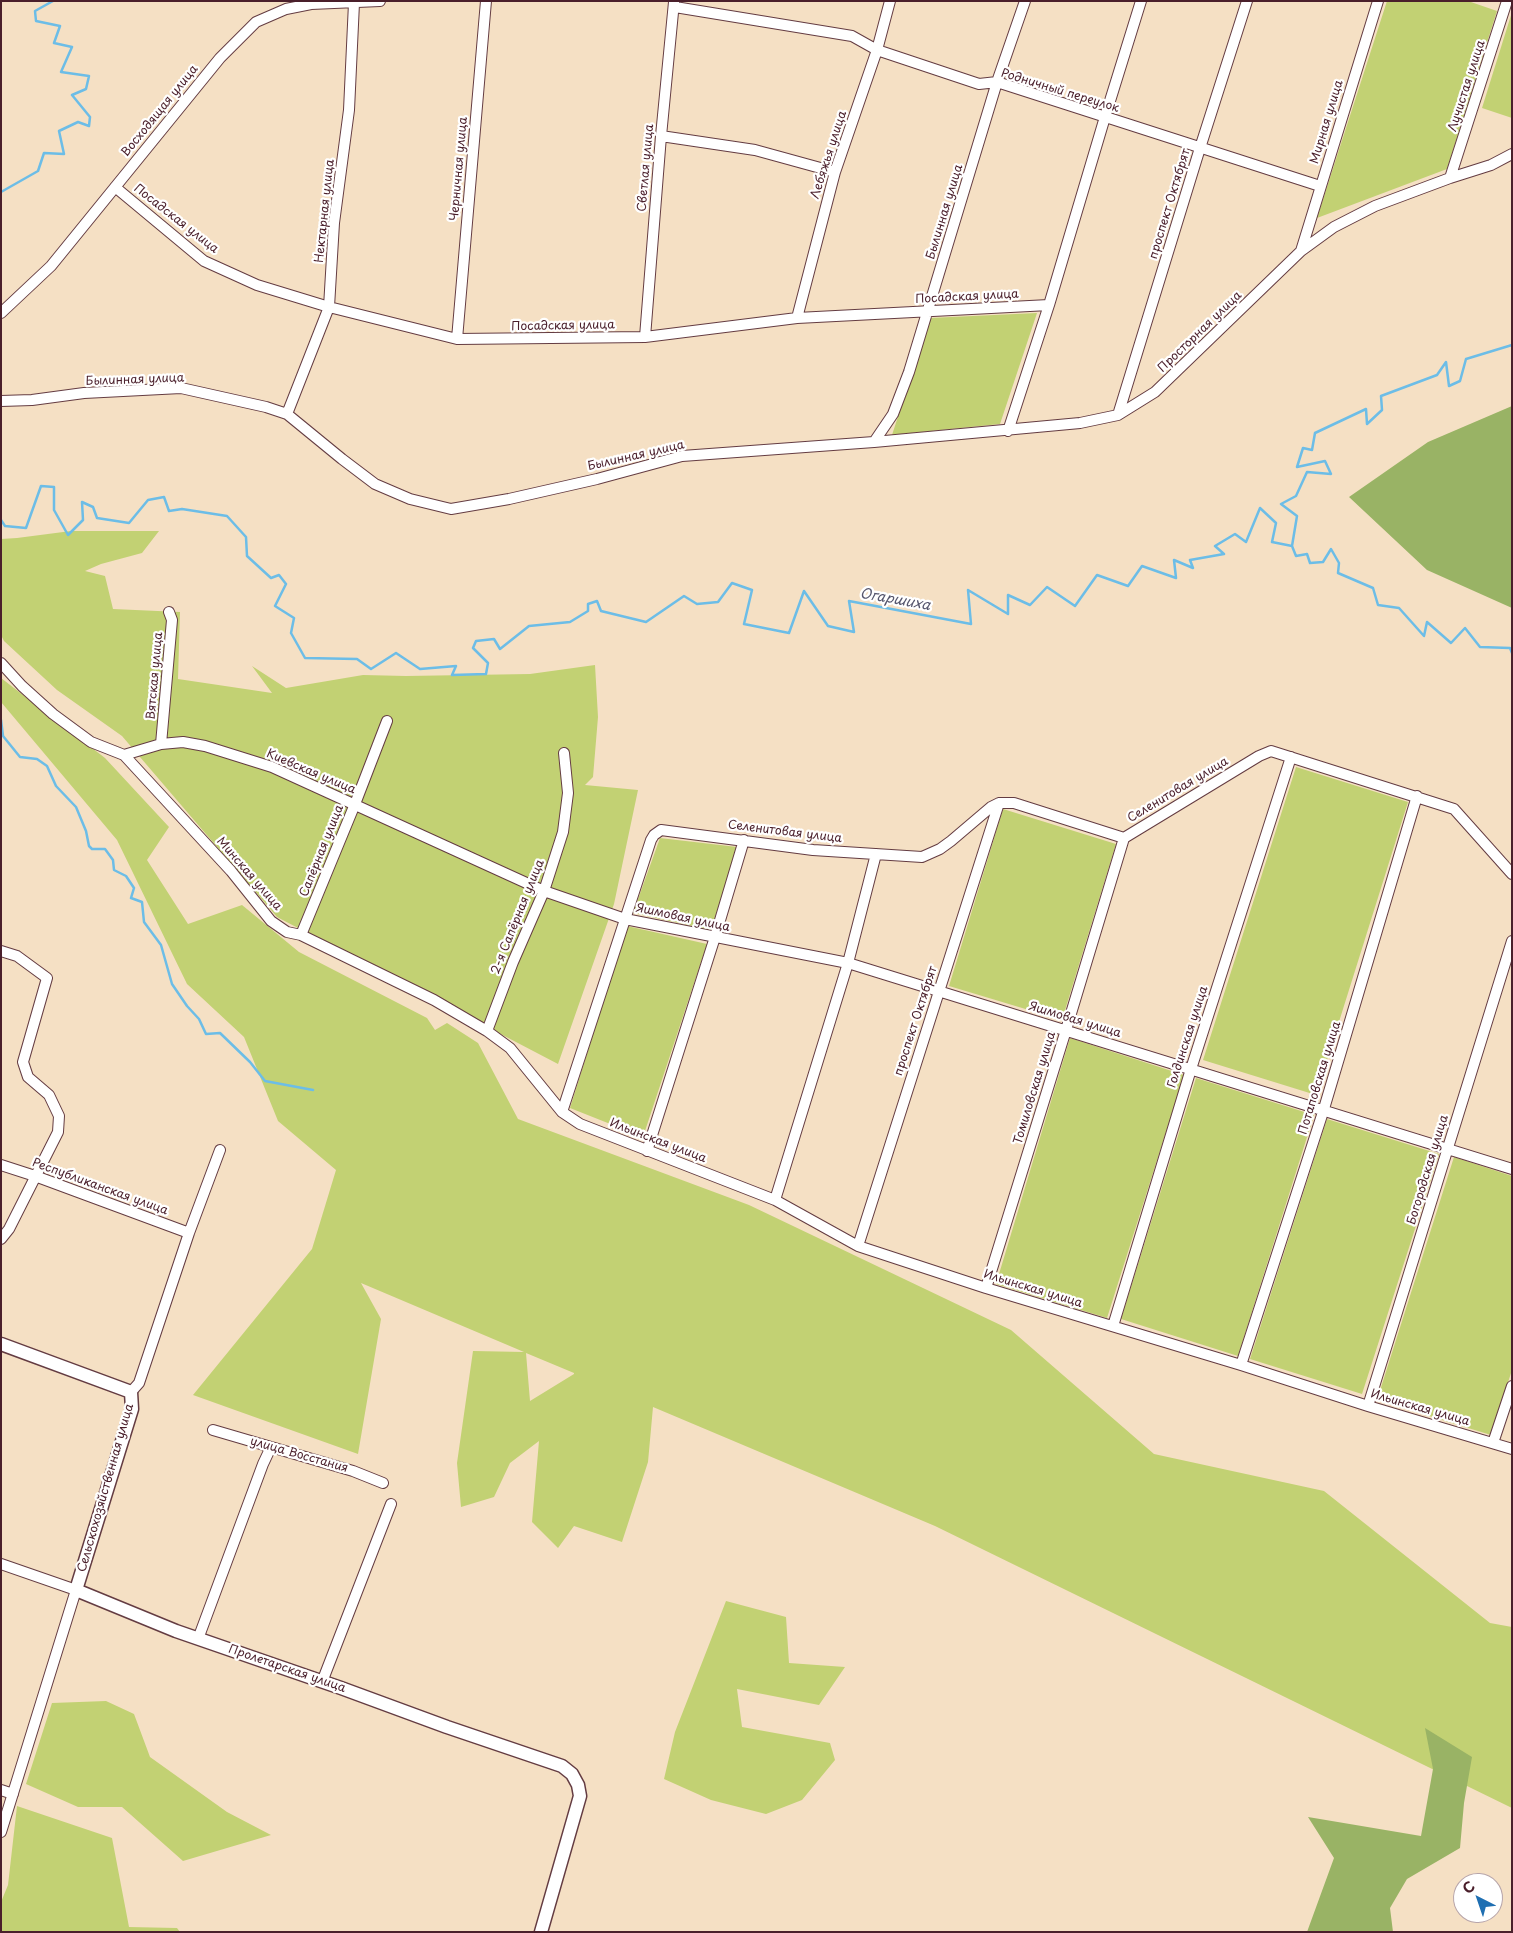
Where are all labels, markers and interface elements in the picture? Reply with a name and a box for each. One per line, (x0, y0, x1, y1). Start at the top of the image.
street label: Лучистая улица (1445, 39, 1489, 133)
street label: Восходящая улица (119, 62, 201, 160)
street label: Родничный переулок (999, 66, 1121, 116)
street label: Мирная улица (1307, 78, 1347, 166)
street label: Лебяжья улица (808, 109, 850, 201)
street label: Черничная улица (447, 116, 471, 222)
street label: Светлая улица (635, 124, 657, 212)
street label: проспект Октябрят (1146, 147, 1194, 261)
street label: Нектарная улица (312, 159, 338, 263)
street label: Былинная улица (924, 163, 966, 261)
street label: Посадская улица (131, 181, 221, 257)
street label: Посадская улица (915, 287, 1019, 307)
street label: Просторная улица (1155, 288, 1245, 376)
street label: Посадская улица (511, 318, 615, 334)
street label: Былинная улица (86, 371, 184, 389)
street label: Былинная улица (586, 438, 686, 474)
water label: Огаршиха (858, 586, 932, 614)
street label: Вятская улица (144, 632, 166, 720)
street label: Киевская улица (264, 747, 358, 797)
street label: Селенитовая улица (1125, 754, 1231, 826)
street label: Сапёрная улица (297, 803, 347, 899)
street label: Селенитовая улица (727, 818, 843, 846)
street label: Минская улица (213, 834, 285, 914)
street label: 2-я Сапёрная улица (488, 858, 548, 976)
street label: Яшмовая улица (635, 901, 731, 935)
street label: проспект Октябрят (891, 964, 941, 1078)
street label: Голдинская улица (1165, 984, 1211, 1090)
street label: Яшмовая улица (1027, 999, 1123, 1041)
street label: Потаповская улица (1296, 1020, 1344, 1136)
street label: Томиловская улица (1011, 1030, 1059, 1146)
street label: Богородская улица (1404, 1113, 1452, 1227)
street label: Ильинская улица (608, 1116, 708, 1166)
street label: Республиканская улица (30, 1156, 170, 1218)
street label: Ильинская улица (982, 1267, 1084, 1311)
street label: Ильинская улица (1369, 1387, 1471, 1429)
street label: Сельскохозяйственная улица (75, 1402, 137, 1574)
street label: улица Восстания (248, 1434, 350, 1476)
street label: Пролетарская улица (226, 1642, 348, 1696)
north arrow (1453, 1873, 1503, 1923)
text: С (1458, 1876, 1479, 1898)

